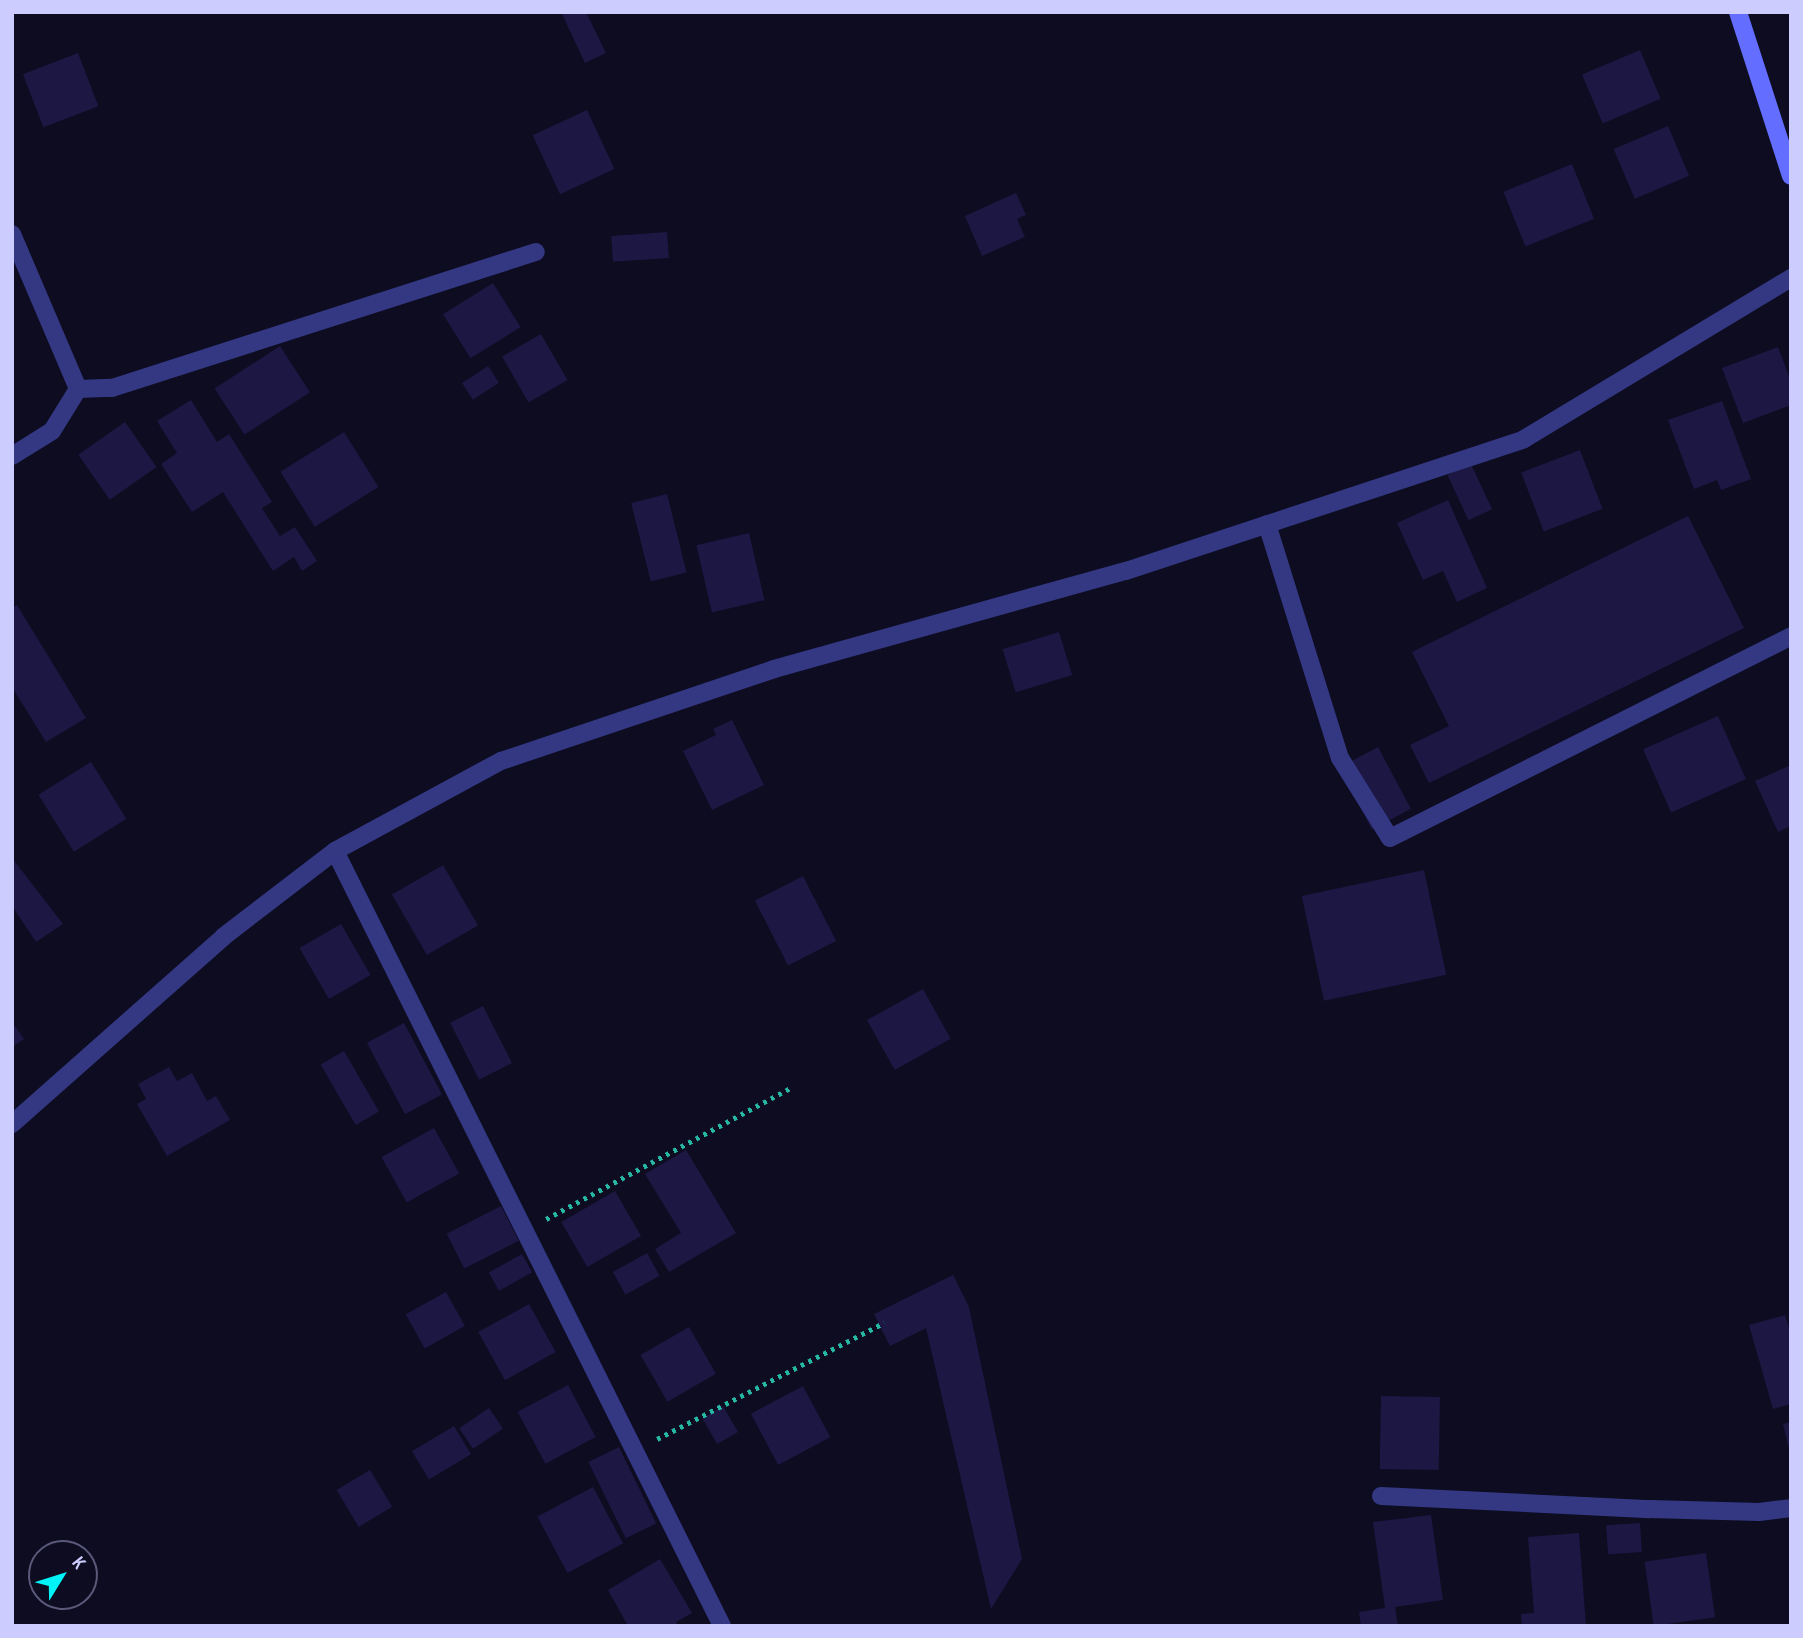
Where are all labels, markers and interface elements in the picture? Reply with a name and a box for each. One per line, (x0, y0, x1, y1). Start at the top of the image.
north arrow (28, 1540, 98, 1610)
text: K (66, 1552, 90, 1574)

